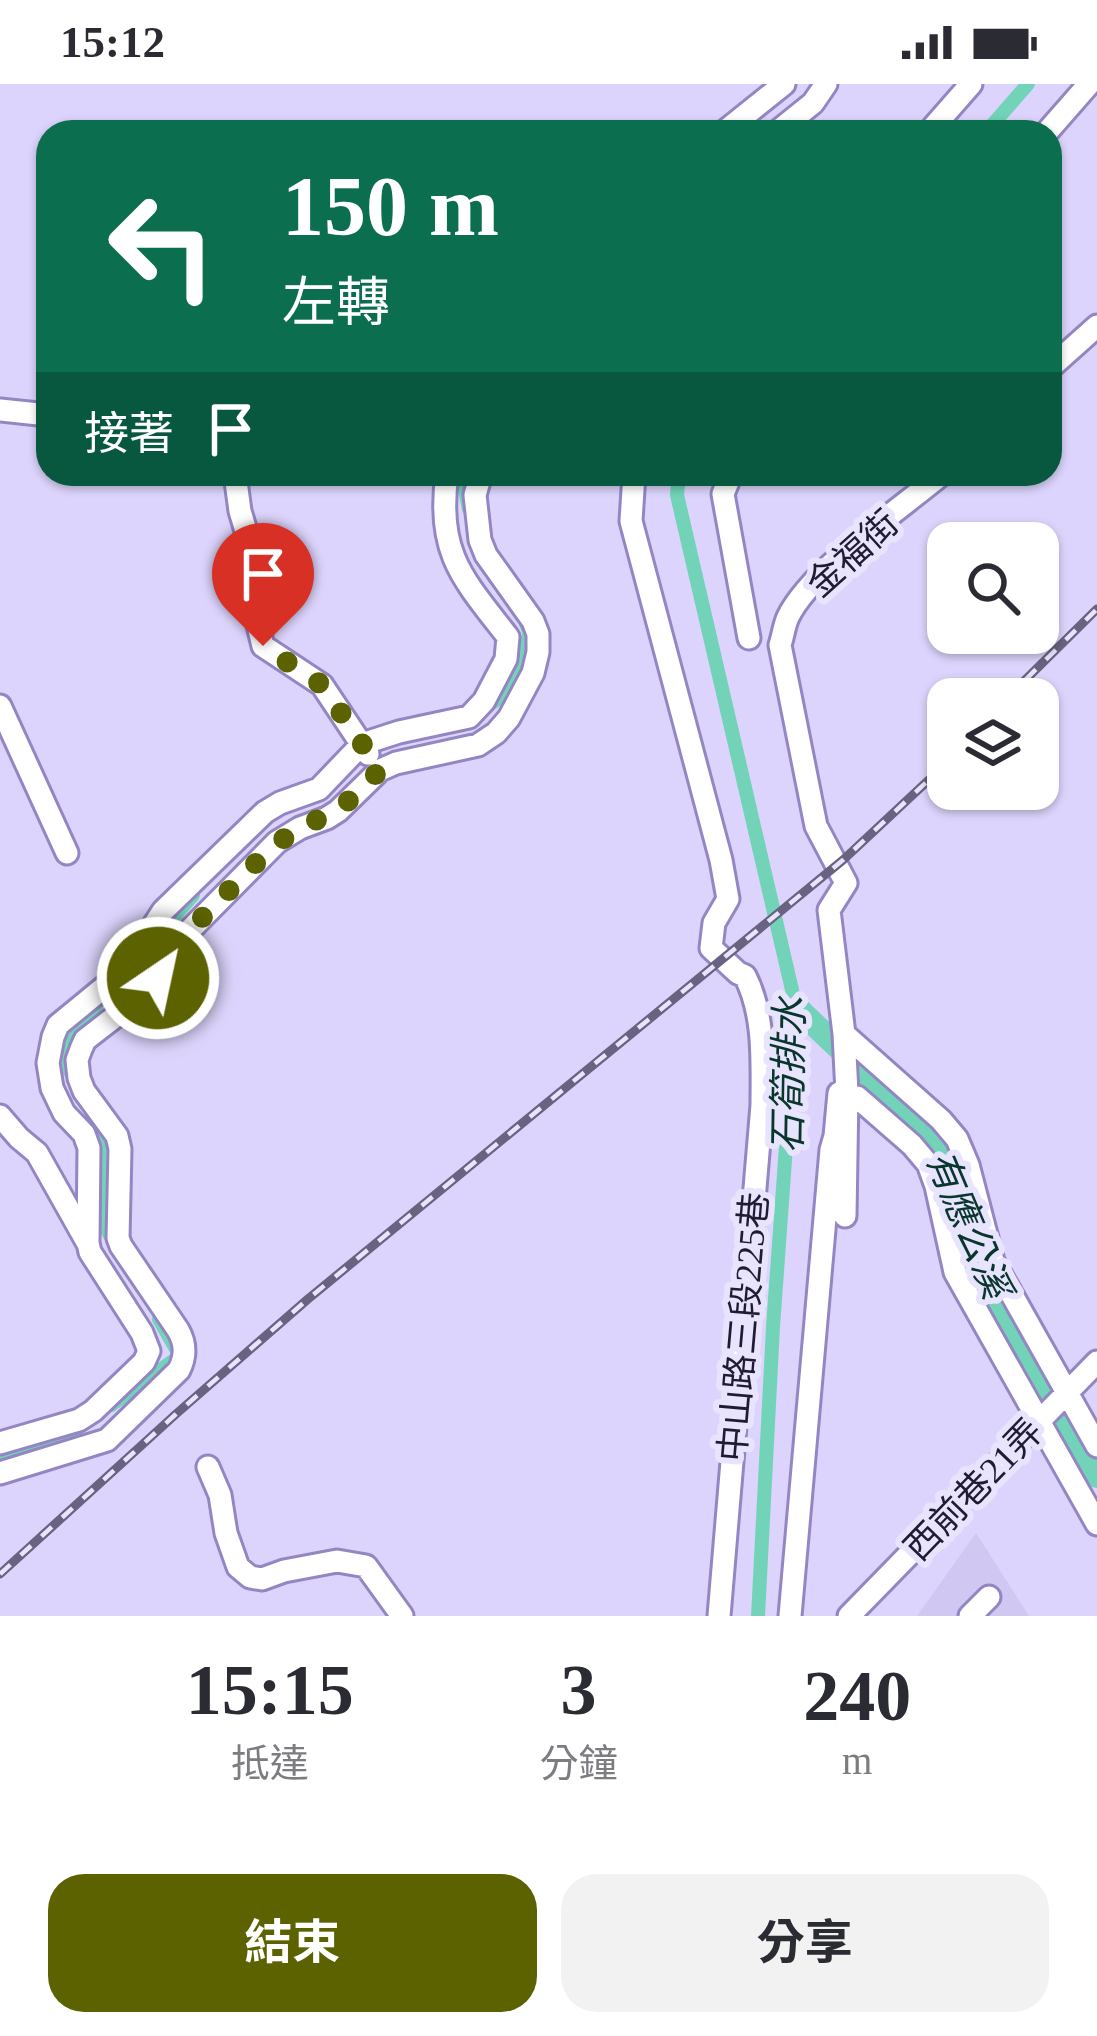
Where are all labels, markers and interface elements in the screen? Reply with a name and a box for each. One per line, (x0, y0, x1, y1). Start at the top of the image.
text: 15:12 (60, 17, 165, 67)
text: 150 m (282, 160, 499, 253)
icon: left (84, 168, 240, 324)
text: 左轉 (282, 273, 390, 333)
icon: arrive (198, 396, 264, 462)
text: 接著 (84, 409, 174, 459)
street label: 金福街 (799, 503, 906, 605)
map controls (927, 522, 1059, 810)
button: search (927, 522, 1059, 654)
pin (212, 523, 314, 646)
icon: arrive (230, 541, 296, 607)
button: layers (927, 678, 1059, 810)
position arrow (95, 915, 221, 1041)
water label: 石筍排水 (766, 995, 811, 1153)
water label: 有應公溪 (918, 1144, 1021, 1309)
street label: 中山路三段225巷 (712, 1191, 776, 1463)
street label: 西前巷21弄 (897, 1411, 1051, 1568)
text: 15:15 (186, 1650, 354, 1730)
text: 3 (560, 1650, 596, 1730)
text: 240 (803, 1656, 911, 1736)
text: m (842, 1739, 872, 1782)
text: 抵達 (231, 1742, 309, 1785)
text: 分鐘 (539, 1742, 618, 1785)
button: 結束 (48, 1874, 537, 2012)
button: 分享 (561, 1874, 1049, 2012)

